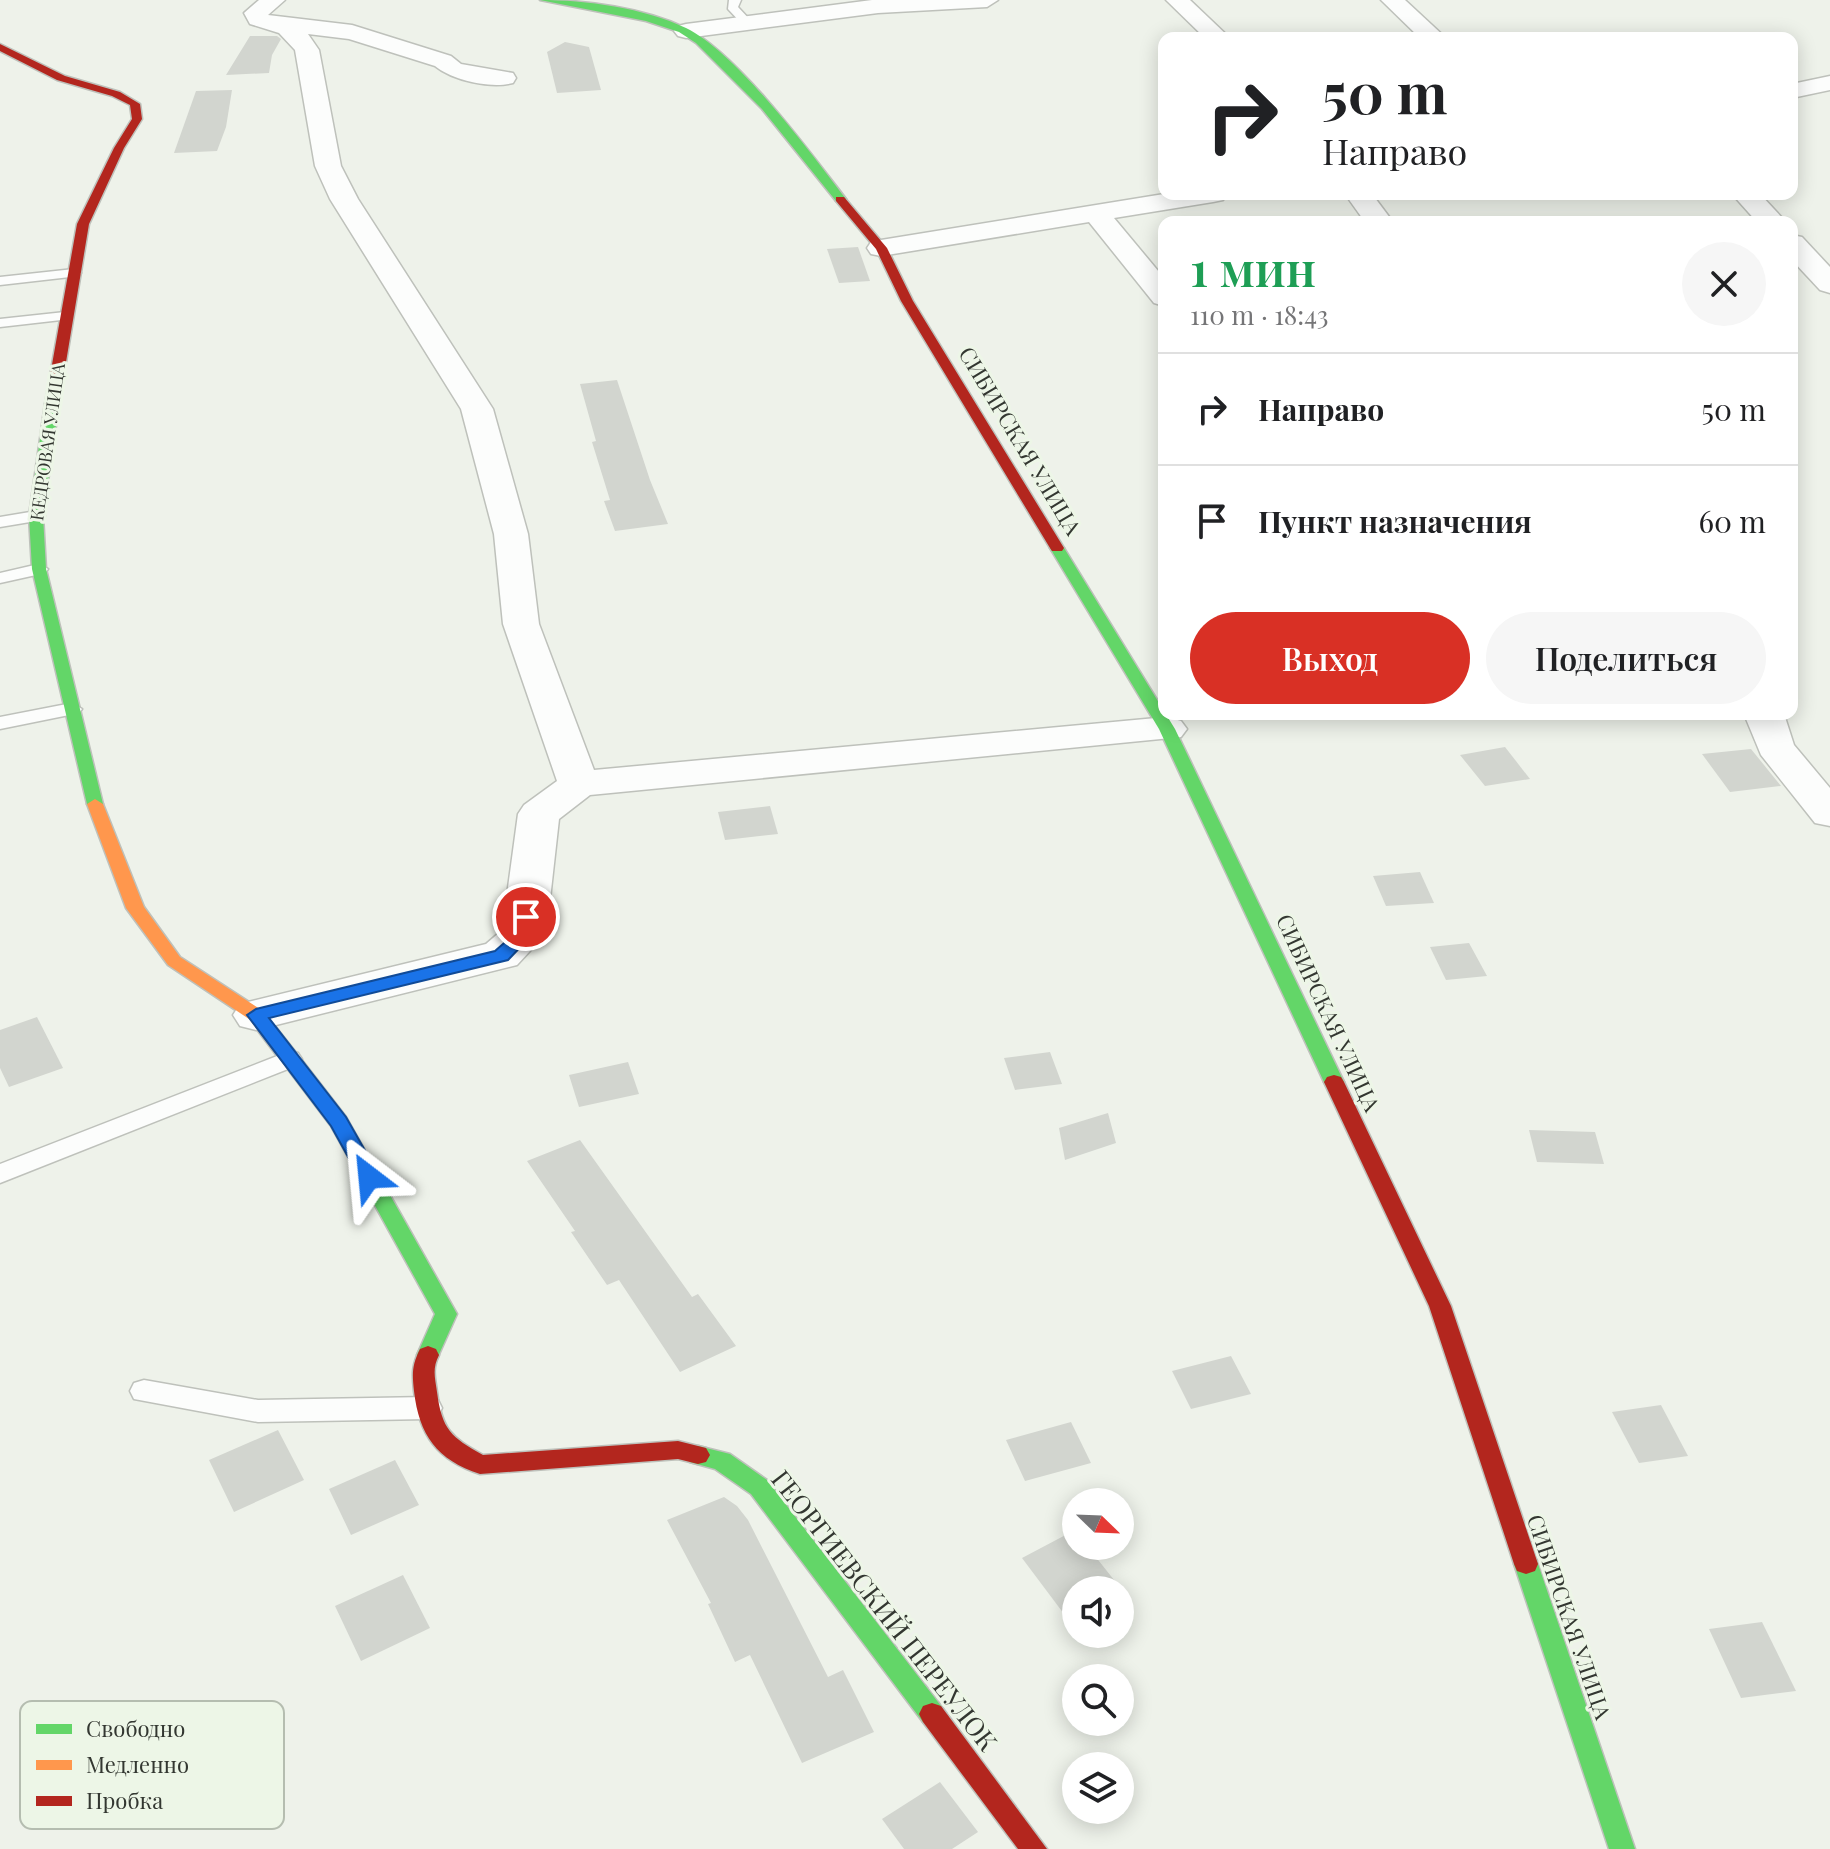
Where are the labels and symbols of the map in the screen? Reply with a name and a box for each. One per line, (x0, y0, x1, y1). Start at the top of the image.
street label: СИБИРСКАЯ УЛИЦА (953, 341, 1089, 540)
street label: КЕДРОВАЯ УЛИЦА (24, 361, 70, 522)
pin (492, 883, 560, 951)
street label: СИБИРСКАЯ УЛИЦА (1270, 909, 1388, 1116)
position arrow (327, 1135, 411, 1219)
street label: ГЕОРГИЕВСКИЙ ПЕРЕУЛОК (764, 1462, 1006, 1758)
north arrow (1062, 1488, 1134, 1560)
street label: СИБИРСКАЯ УЛИЦА (1521, 1510, 1619, 1723)
legend (20, 1701, 284, 1829)
text: Свободно (86, 1713, 185, 1743)
text: Медленно (86, 1749, 189, 1779)
text: Пробка (86, 1785, 163, 1815)

